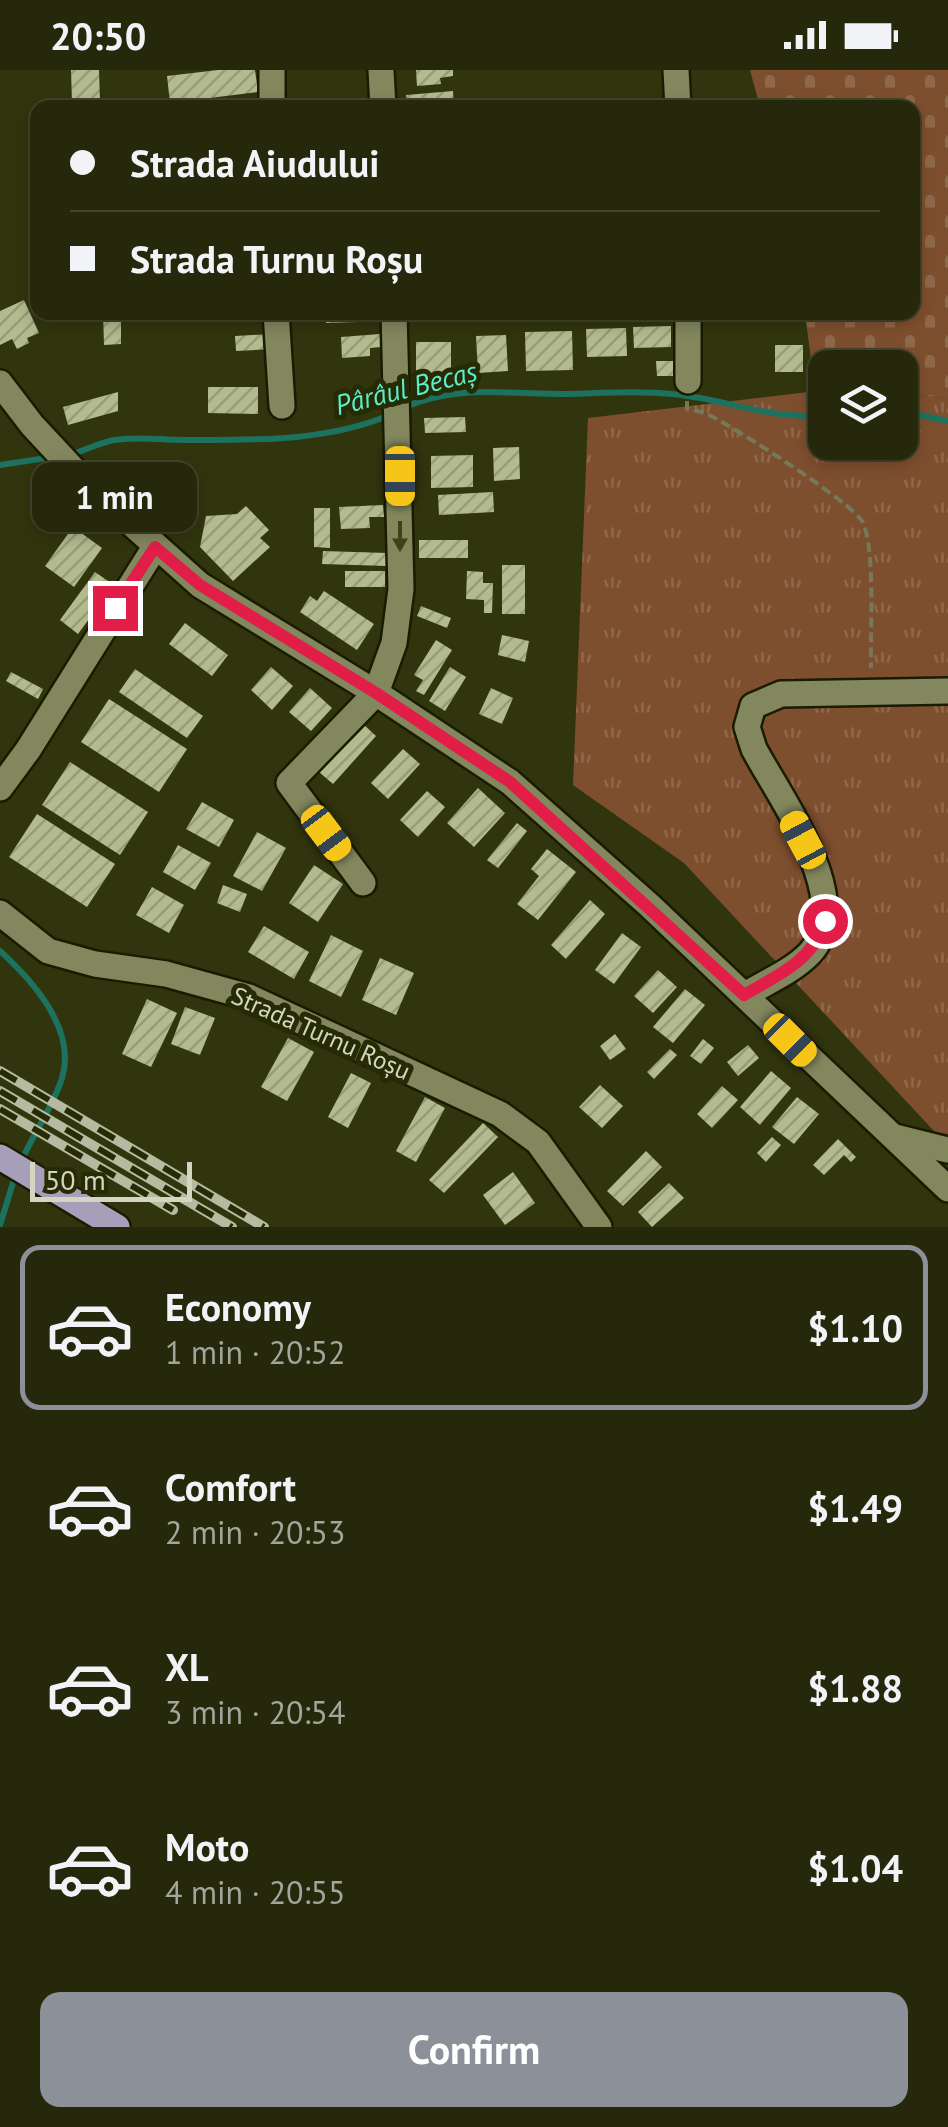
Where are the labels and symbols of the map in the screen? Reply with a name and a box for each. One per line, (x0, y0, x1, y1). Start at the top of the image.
water label: Pârâul Becaș (331, 352, 481, 423)
car (385, 446, 415, 506)
callout: 1 min (32, 463, 198, 533)
one-way arrow (392, 521, 408, 553)
route end (93, 586, 138, 631)
car (296, 800, 356, 866)
car (776, 806, 830, 874)
route start (803, 899, 848, 944)
street label: Strada Turnu Roșu (227, 979, 415, 1087)
car (758, 1008, 822, 1072)
scale bar (30, 1157, 192, 1202)

